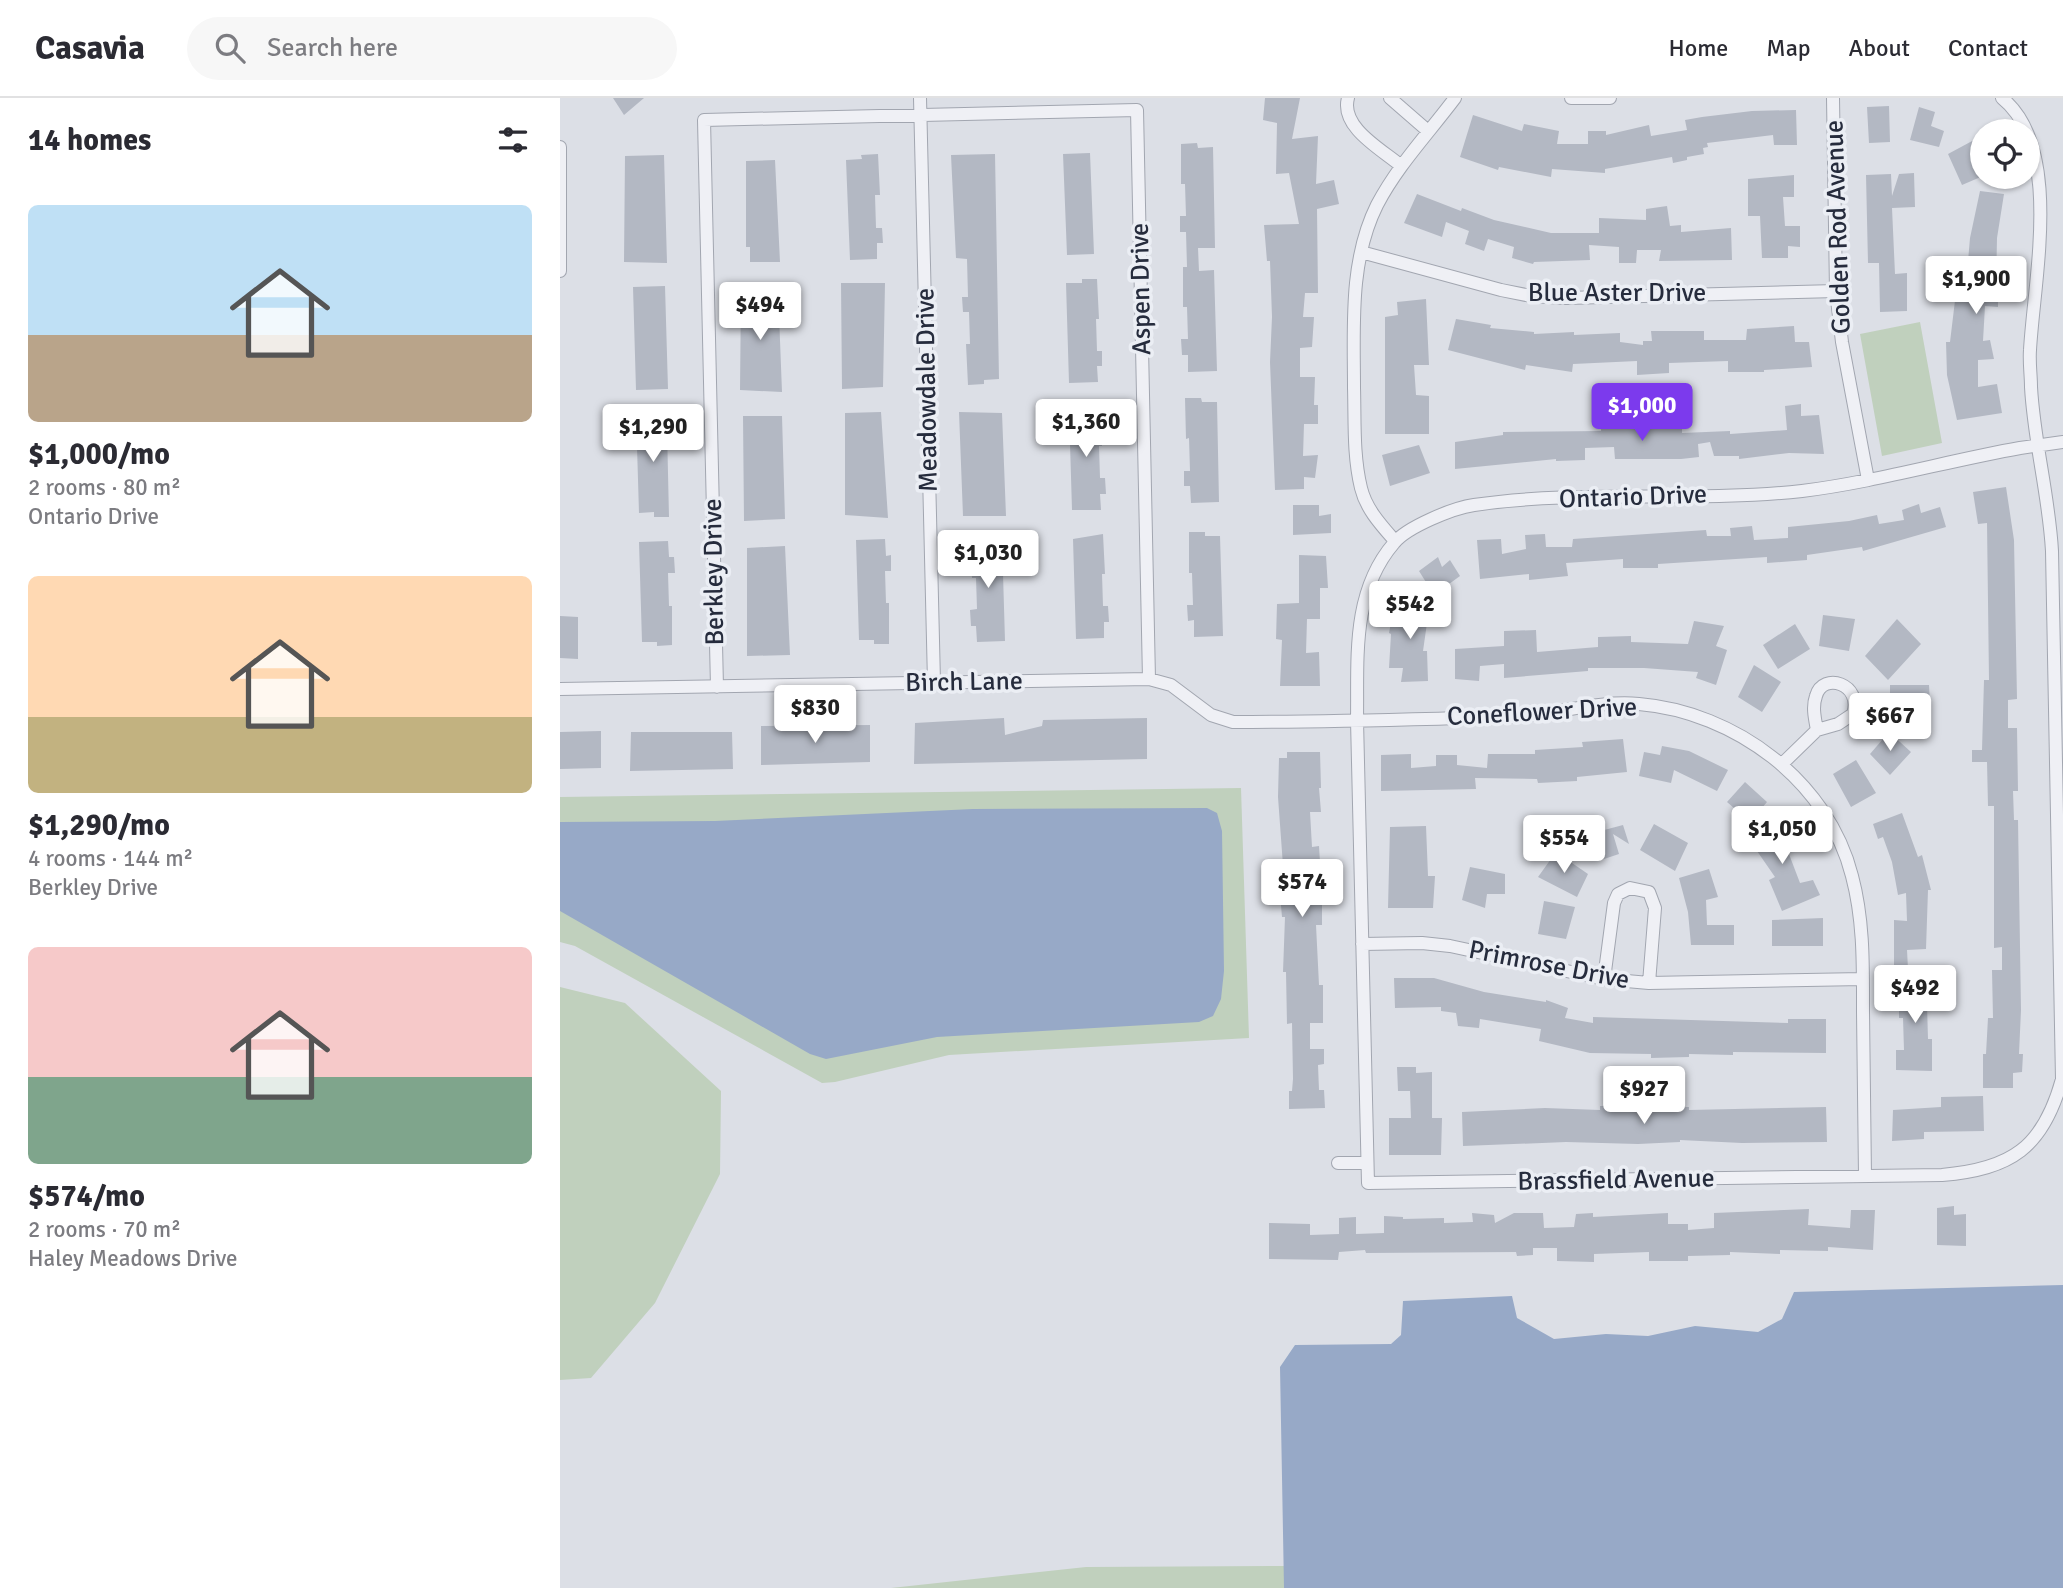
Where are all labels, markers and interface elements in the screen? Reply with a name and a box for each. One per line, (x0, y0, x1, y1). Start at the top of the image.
search box (187, 17, 677, 80)
text: Casavia (35, 28, 145, 69)
icon: search (211, 29, 249, 67)
text: Search here (267, 32, 398, 64)
text: Home (1668, 33, 1728, 63)
text: Map (1766, 33, 1811, 63)
text: About (1849, 33, 1910, 63)
text: Contact (1948, 33, 2028, 63)
street label: Golden Rod Avenue (1818, 119, 1858, 335)
map controls (1970, 119, 2040, 189)
button: locate (1970, 119, 2040, 189)
icon: filters (494, 121, 532, 159)
text: 14 homes (28, 122, 151, 159)
street label: Aspen Drive (1124, 223, 1158, 355)
icon: home (217, 250, 343, 376)
pin: $1,900 (1919, 256, 2033, 316)
text: $1,900 (1942, 264, 2010, 293)
street label: Blue Aster Drive (1528, 277, 1706, 309)
pin: $494 (719, 282, 801, 342)
street label: Meadowdale Drive (909, 288, 945, 492)
text: $494 (735, 290, 785, 319)
pin: $1,000 (1585, 384, 1699, 443)
text: $1,000 (1608, 391, 1676, 420)
pin: $1,360 (1029, 400, 1143, 459)
pin: $1,290 (596, 404, 710, 464)
text: $1,360 (1052, 407, 1120, 436)
text: $1,290 (619, 412, 687, 441)
text: $1,000/mo (28, 436, 170, 473)
text: 2 rooms · 80 m² (28, 473, 181, 502)
street label: Ontario Drive (1558, 478, 1708, 516)
street label: Berkley Drive (697, 498, 731, 646)
text: Ontario Drive (28, 502, 159, 531)
pin: $1,030 (931, 531, 1045, 590)
text: $1,030 (954, 538, 1022, 567)
pin: $542 (1369, 582, 1451, 641)
text: $542 (1385, 589, 1435, 618)
icon: home (217, 621, 343, 747)
street label: Birch Lane (905, 665, 1023, 699)
pin: $830 (774, 686, 856, 745)
street label: Coneflower Drive (1446, 691, 1638, 733)
text: $830 (790, 693, 840, 722)
pin: $667 (1849, 694, 1931, 753)
text: $667 (1865, 701, 1915, 730)
pin: $1,050 (1725, 806, 1839, 866)
text: $1,290/mo (28, 807, 170, 844)
text: $1,050 (1748, 814, 1816, 843)
pin: $554 (1523, 816, 1605, 875)
text: $554 (1539, 823, 1589, 852)
text: 4 rooms · 144 m² (28, 844, 193, 873)
pin: $574 (1261, 860, 1343, 919)
text: $574 (1277, 867, 1327, 896)
text: Berkley Drive (28, 873, 158, 902)
street label: Primrose Drive (1466, 934, 1632, 996)
pin: $492 (1874, 965, 1956, 1025)
text: $492 (1890, 973, 1940, 1002)
icon: home (217, 992, 343, 1118)
pin: $927 (1603, 1066, 1685, 1126)
text: $927 (1619, 1074, 1669, 1103)
street label: Brassfield Avenue (1517, 1162, 1715, 1198)
text: $574/mo (28, 1178, 145, 1215)
text: 2 rooms · 70 m² (28, 1215, 181, 1244)
text: Haley Meadows Drive (28, 1244, 238, 1273)

